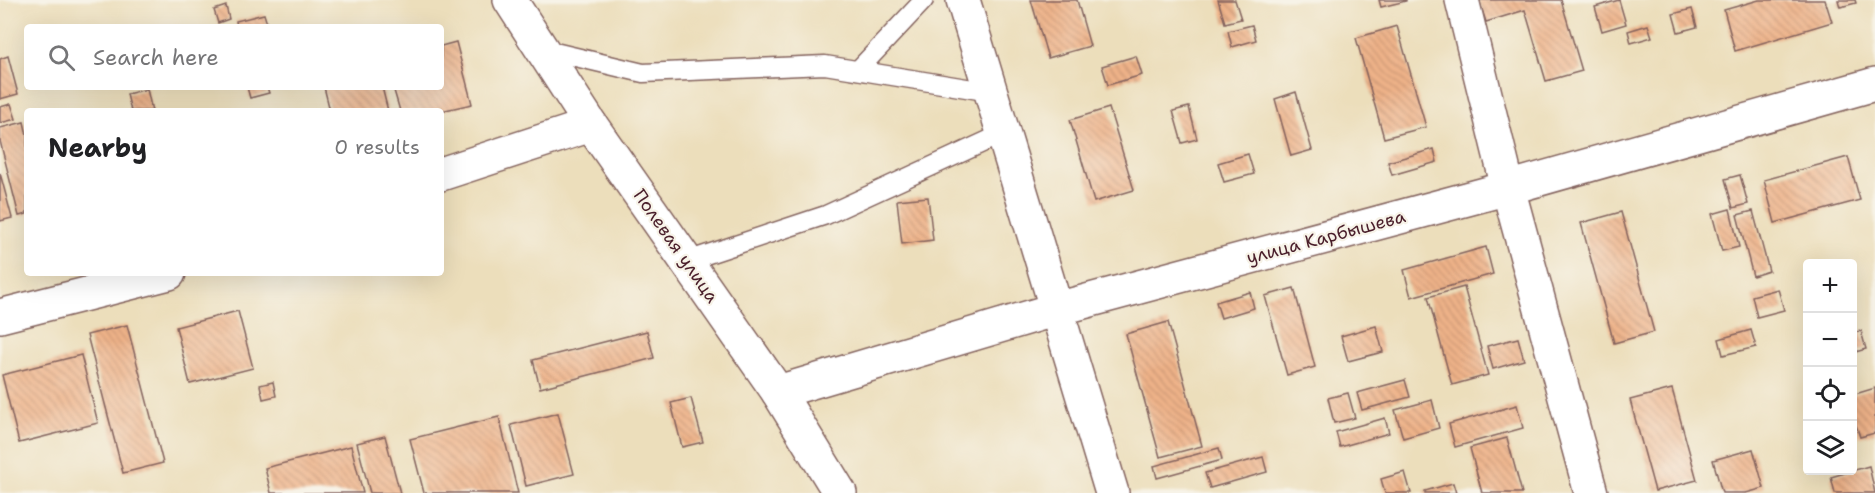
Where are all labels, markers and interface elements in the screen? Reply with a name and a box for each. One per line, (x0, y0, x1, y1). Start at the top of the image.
search box (24, 24, 444, 90)
icon: search (45, 41, 78, 74)
text: Search here (93, 43, 219, 72)
text: Nearby (48, 130, 147, 165)
text: 0 results (334, 134, 420, 160)
street label: Полевая улица (628, 184, 724, 308)
street label: улица Карбышева (1244, 204, 1408, 270)
map controls (1803, 259, 1857, 475)
button: + (1803, 259, 1857, 313)
button: − (1803, 313, 1857, 367)
button: locate (1803, 367, 1857, 421)
button: layers (1803, 421, 1857, 475)

